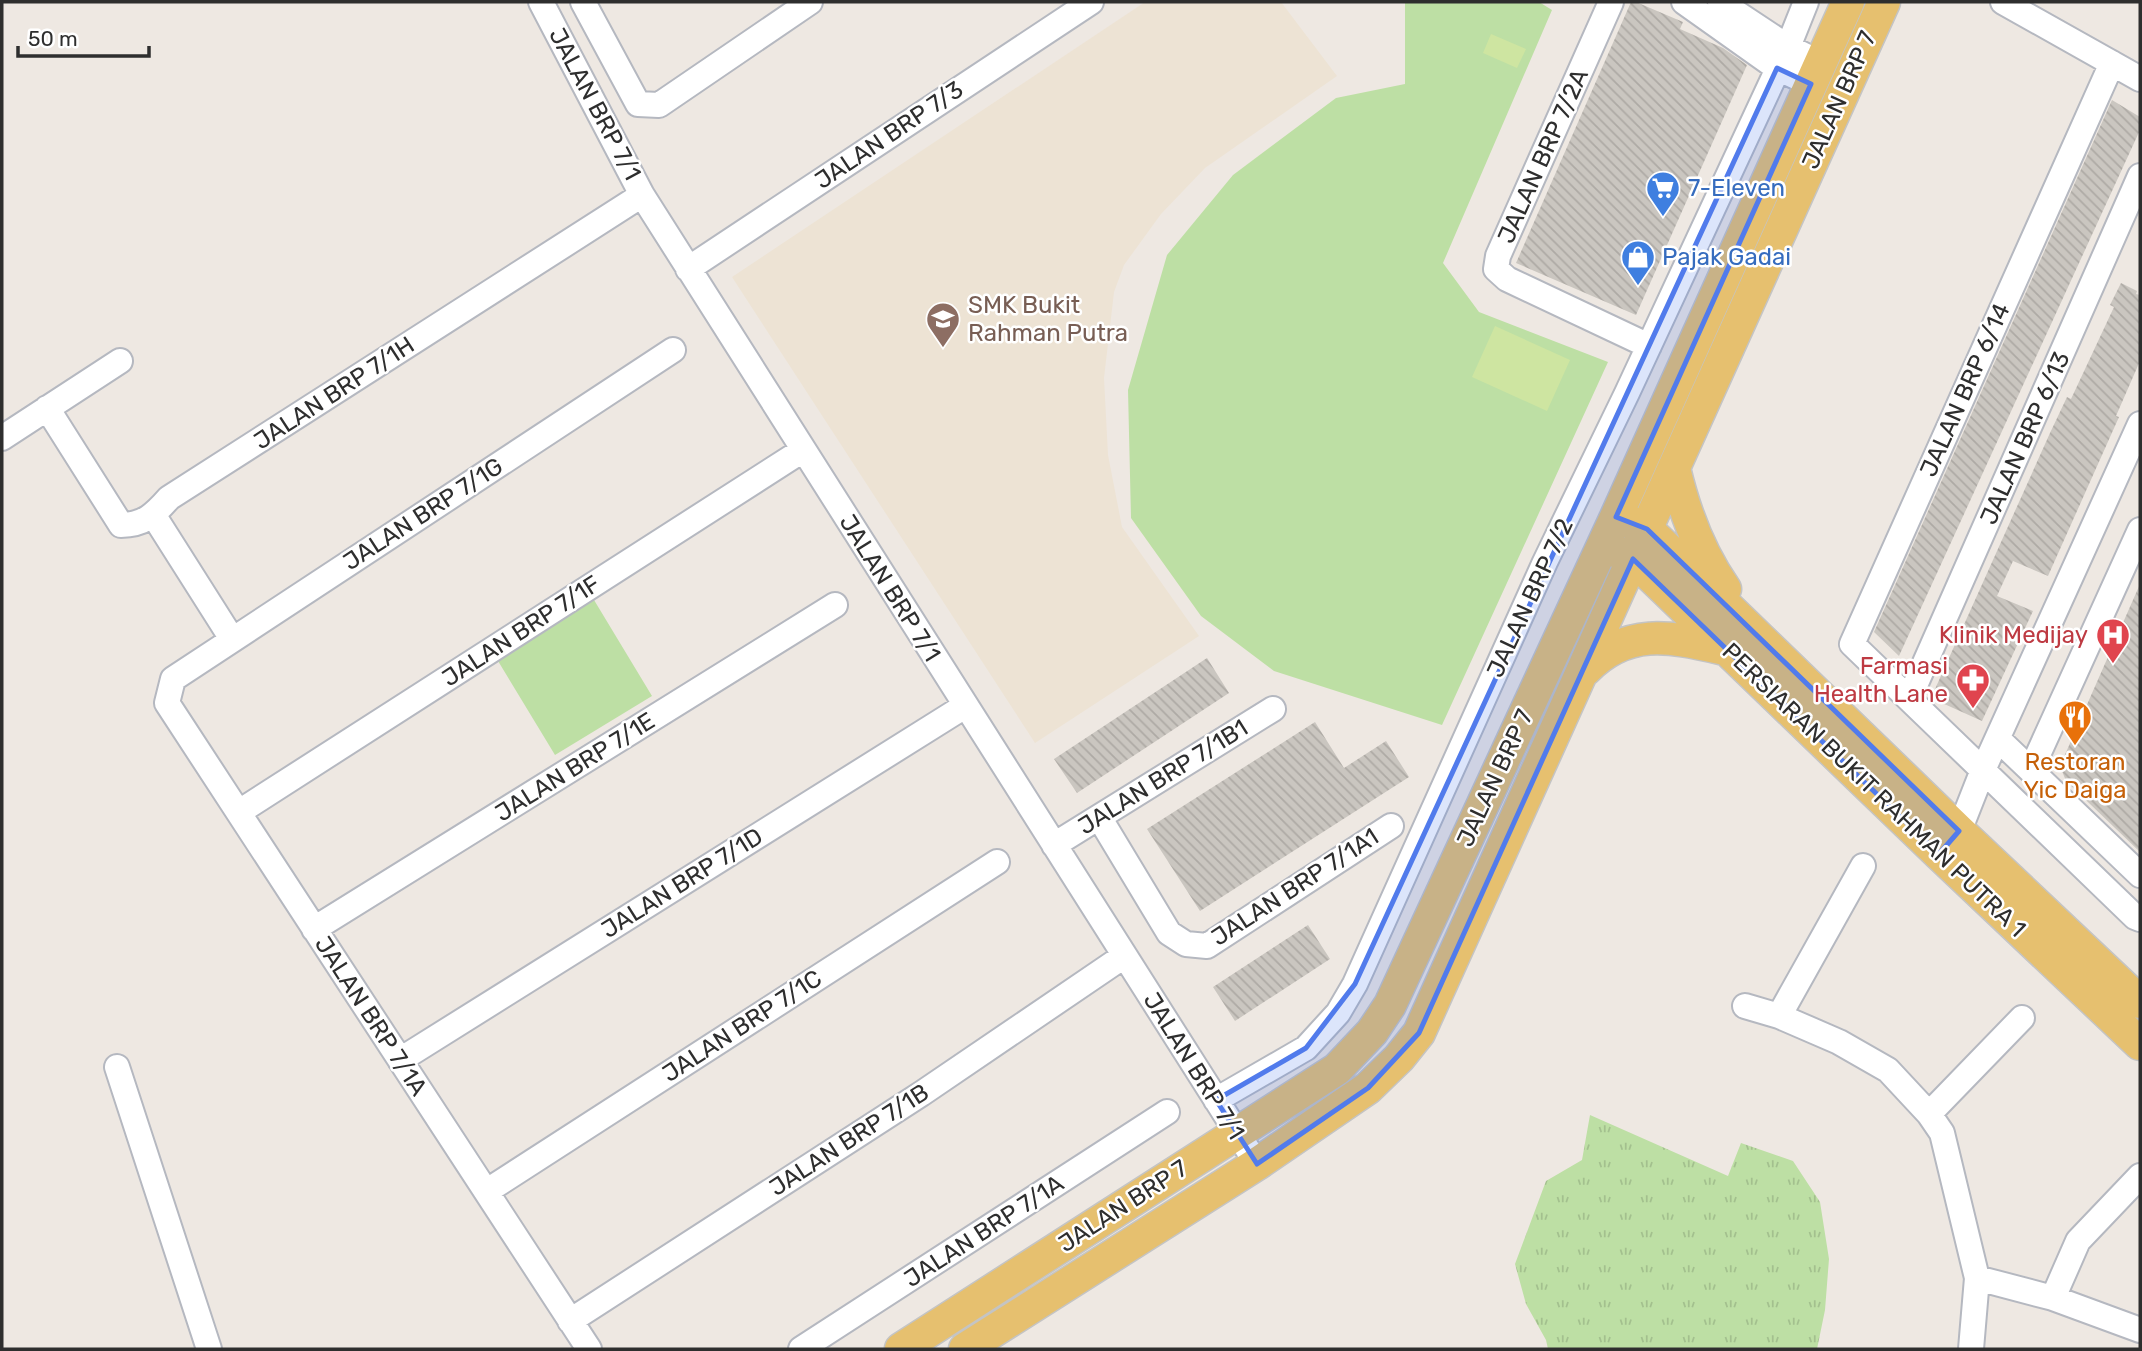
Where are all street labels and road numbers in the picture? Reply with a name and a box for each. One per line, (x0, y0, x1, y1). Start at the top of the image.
street label: JALAN BRP 7/1 (543, 23, 647, 185)
street label: JALAN BRP 7 (1796, 27, 1882, 173)
street label: JALAN BRP 7/2A (1492, 65, 1594, 247)
street label: JALAN BRP 7/3 (810, 75, 968, 195)
street label: JALAN BRP 6/14 (1914, 299, 2016, 481)
street label: JALAN BRP 7/1H (249, 331, 419, 455)
street label: JALAN BRP 6/13 (1974, 347, 2076, 529)
street label: JALAN BRP 7/1G (338, 452, 508, 576)
street label: JALAN BRP 7/1 (834, 509, 946, 667)
street label: JALAN BRP 7/2 (1481, 514, 1579, 682)
street label: JALAN BRP 7/1F (437, 570, 605, 692)
street label: PERSIARAN BUKIT RAHMAN PUTRA 1 (1717, 637, 2031, 943)
street label: JALAN BRP 7 (1451, 705, 1539, 851)
street label: JALAN BRP 7/1E (490, 707, 660, 827)
street label: JALAN BRP 7/1B1 (1073, 714, 1253, 840)
street label: JALAN BRP 7/1D (596, 822, 768, 944)
street label: JALAN BRP 7/1A1 (1206, 823, 1384, 951)
street label: JALAN BRP 7/1A (309, 931, 433, 1101)
street label: JALAN BRP 7/1C (657, 964, 827, 1088)
street label: JALAN BRP 7/1 (1138, 987, 1250, 1145)
street label: JALAN BRP 7/1B (764, 1078, 934, 1202)
street label: JALAN BRP 7 (1053, 1154, 1193, 1258)
street label: JALAN BRP 7/1A (899, 1169, 1069, 1293)

